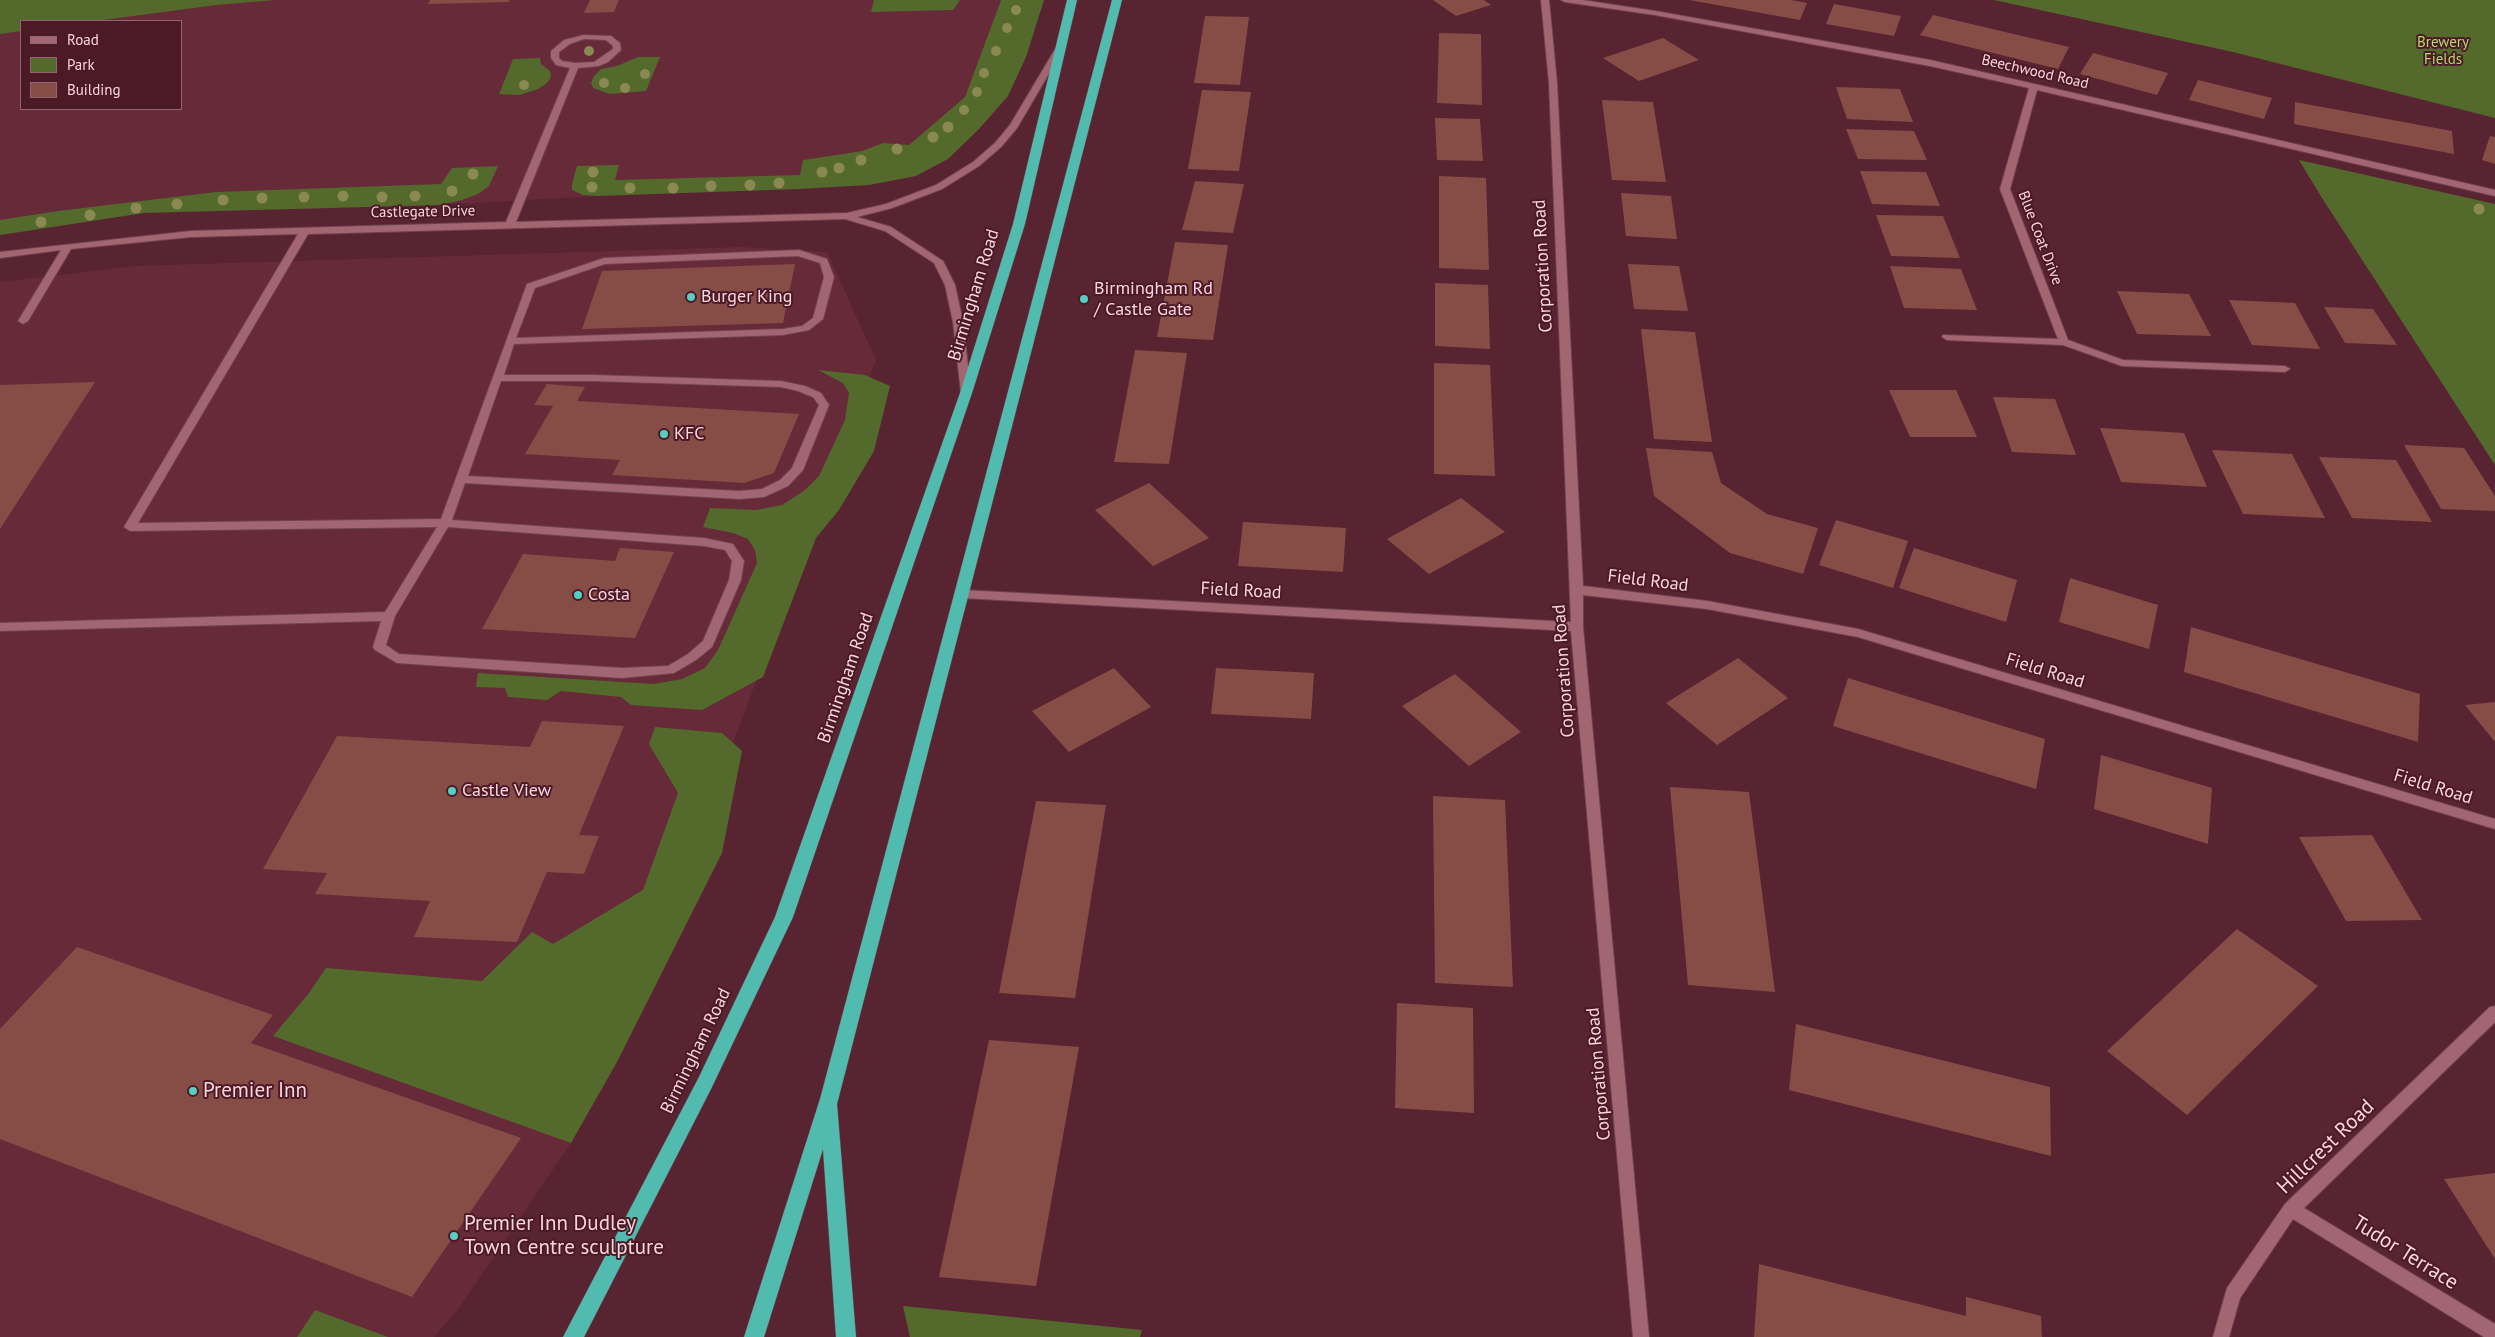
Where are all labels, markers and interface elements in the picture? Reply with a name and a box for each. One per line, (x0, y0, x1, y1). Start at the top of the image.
legend (20, 20, 182, 110)
text: Road (67, 30, 99, 49)
park label: Brewery Fields (2417, 34, 2469, 69)
street label: Beechwood Road (1980, 51, 2090, 93)
text: Park (67, 55, 95, 74)
text: Building (67, 80, 121, 99)
street label: Blue Coat Drive (2014, 189, 2066, 287)
street label: Corporation Road (1529, 199, 1557, 333)
street label: Castlegate Drive (371, 202, 475, 222)
street label: Birmingham Road (944, 226, 1004, 364)
place label: Birmingham Rd / Castle Gate (1094, 278, 1213, 320)
place label: Burger King (701, 286, 792, 308)
marker: Burger King (685, 291, 697, 303)
marker: Birmingham Rd / Castle Gate (1078, 293, 1090, 305)
place label: KFC (674, 423, 705, 445)
marker: KFC (658, 428, 670, 440)
street label: Field Road (1606, 565, 1690, 597)
street label: Field Road (1200, 578, 1282, 604)
place label: Costa (588, 584, 630, 606)
marker: Costa (572, 589, 584, 601)
street label: Corporation Road (1549, 604, 1579, 738)
street label: Birmingham Road (814, 610, 878, 746)
street label: Field Road (2003, 649, 2087, 693)
street label: Field Road (2391, 765, 2475, 809)
place label: Castle View (462, 780, 551, 802)
marker: Castle View (446, 785, 458, 797)
street label: Birmingham Road (656, 985, 736, 1117)
street label: Corporation Road (1582, 1007, 1616, 1141)
place label: Premier Inn (203, 1078, 307, 1104)
marker: Premier Inn (187, 1085, 199, 1097)
street label: Hillcrest Road (2272, 1094, 2380, 1200)
place label: Premier Inn Dudley Town Centre sculpture (464, 1211, 664, 1261)
street label: Tudor Terrace (2347, 1211, 2463, 1295)
marker: Premier Inn Dudley Town Centre sculpture (448, 1230, 460, 1242)

